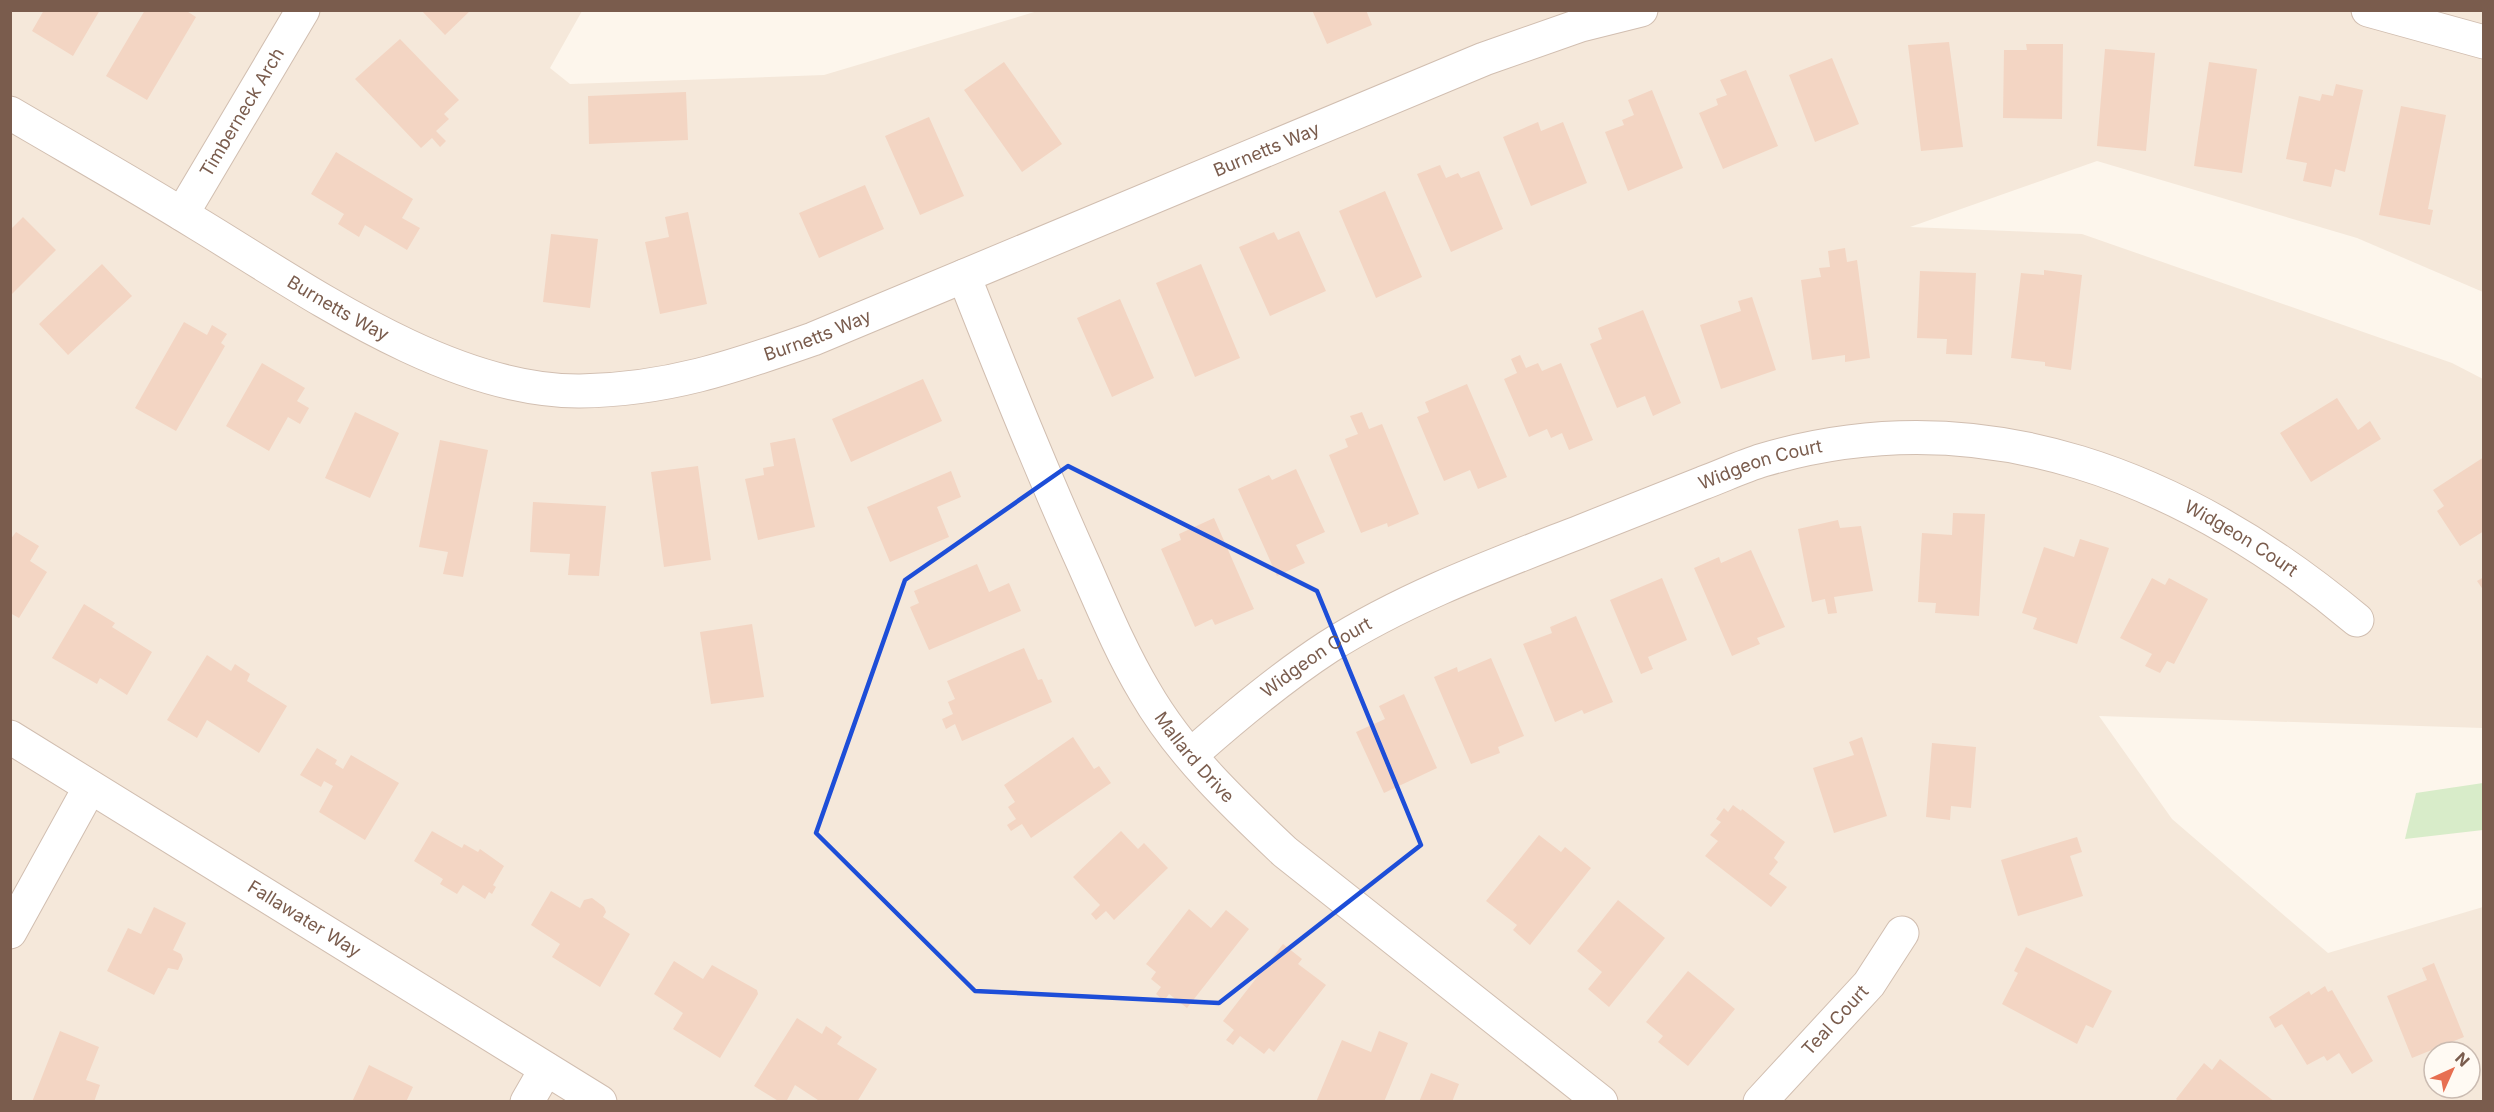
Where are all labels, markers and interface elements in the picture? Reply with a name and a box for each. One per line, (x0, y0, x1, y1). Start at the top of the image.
street label: Timberneck Arch (195, 44, 288, 181)
street label: Burnetts Way (1210, 118, 1323, 181)
street label: Burnetts Way (284, 271, 393, 345)
street label: Burnetts Way (761, 305, 874, 365)
street label: Widgeon Court (1695, 435, 1824, 494)
street label: Widgeon Court (2181, 496, 2302, 581)
street label: Widgeon Court (1256, 613, 1375, 702)
street label: Mallard Drive (1150, 708, 1239, 807)
street label: Fallawater Way (244, 876, 365, 961)
street label: Teal Court (1797, 981, 1873, 1060)
north arrow (2422, 1040, 2482, 1100)
text: N (2451, 1048, 2474, 1071)

